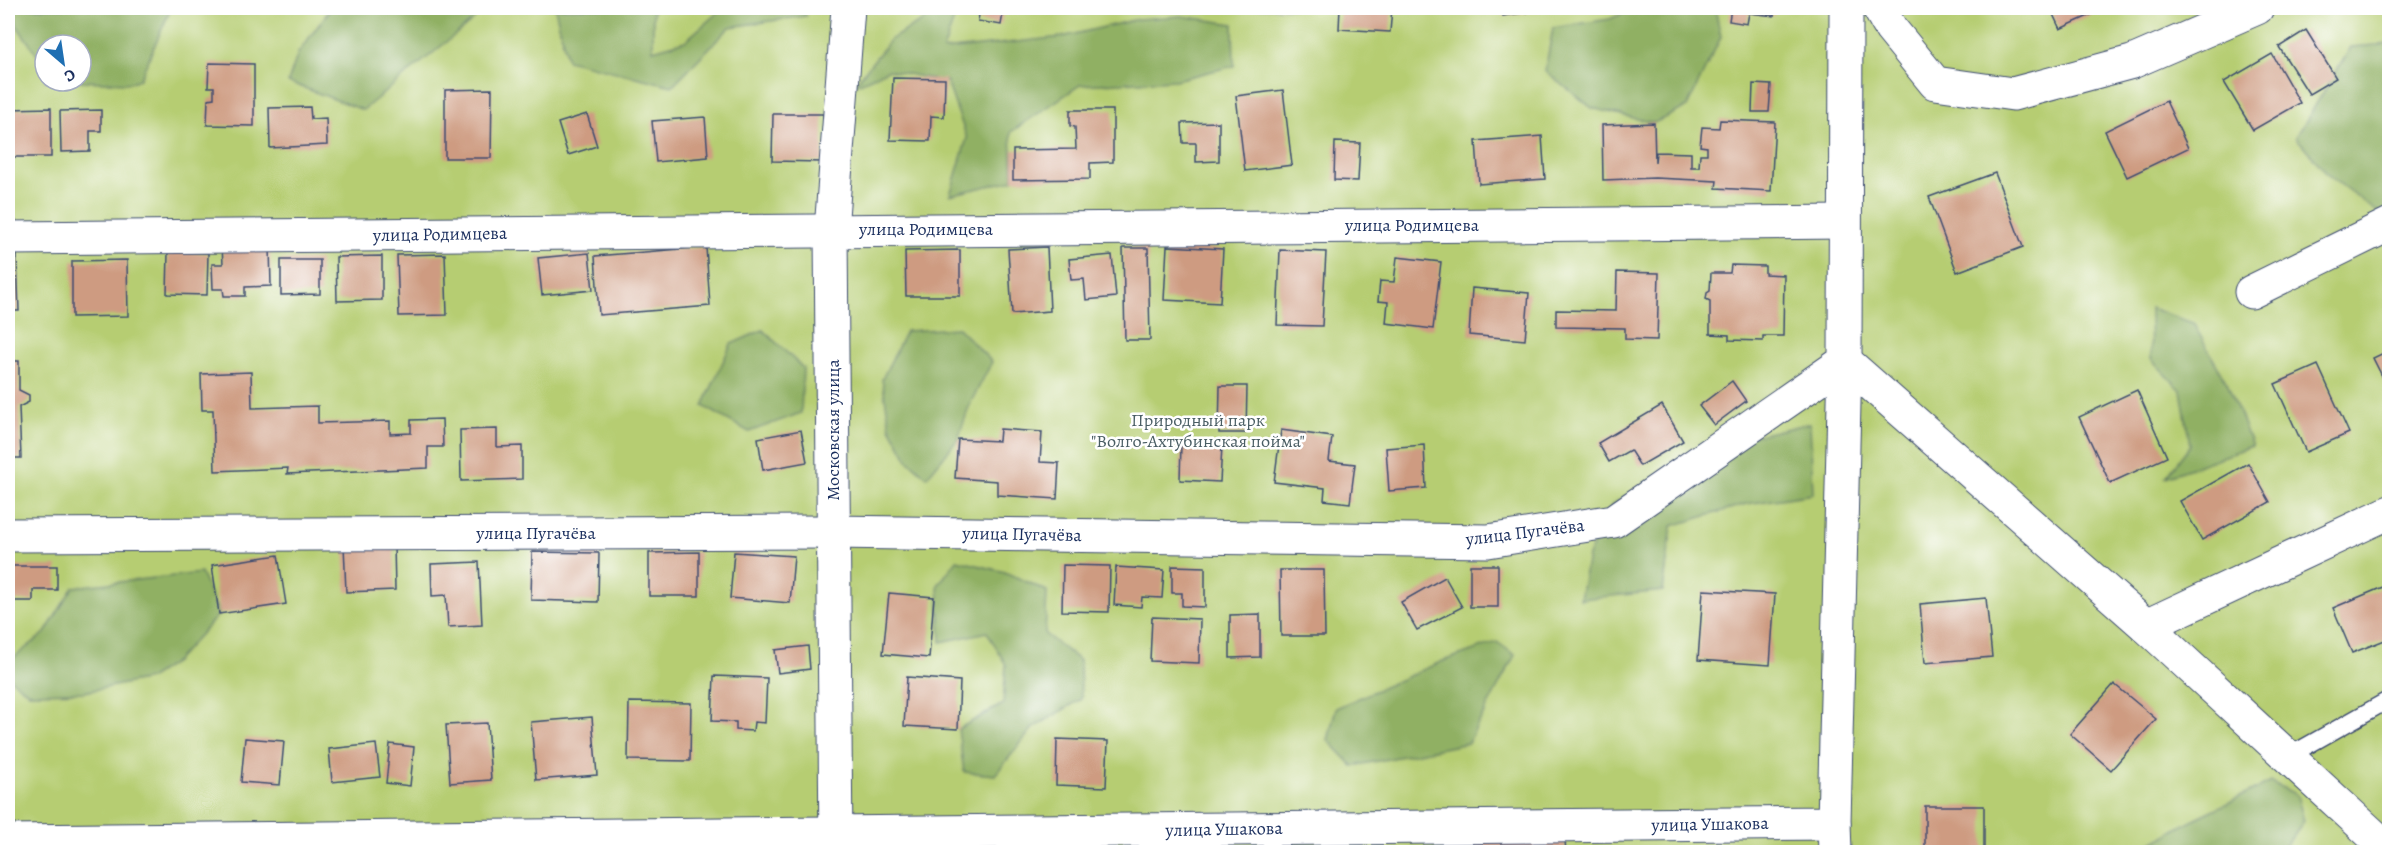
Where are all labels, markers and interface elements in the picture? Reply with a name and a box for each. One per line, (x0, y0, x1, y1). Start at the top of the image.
north arrow (33, 33, 93, 93)
text: С (60, 63, 79, 87)
street label: улица Родимцева (1344, 213, 1480, 237)
street label: улица Родимцева (858, 217, 994, 241)
street label: улица Родимцева (372, 221, 508, 247)
street label: Московская улица (821, 358, 845, 501)
park label: Природный парк "Волго-Ахтубинская пойма" (1091, 408, 1305, 453)
street label: улица Пугачёва (1463, 513, 1586, 551)
street label: улица Пугачёва (475, 521, 596, 545)
street label: улица Пугачёва (961, 521, 1083, 547)
street label: улица Ушакова (1650, 811, 1769, 837)
street label: улица Ушакова (1164, 816, 1283, 842)

